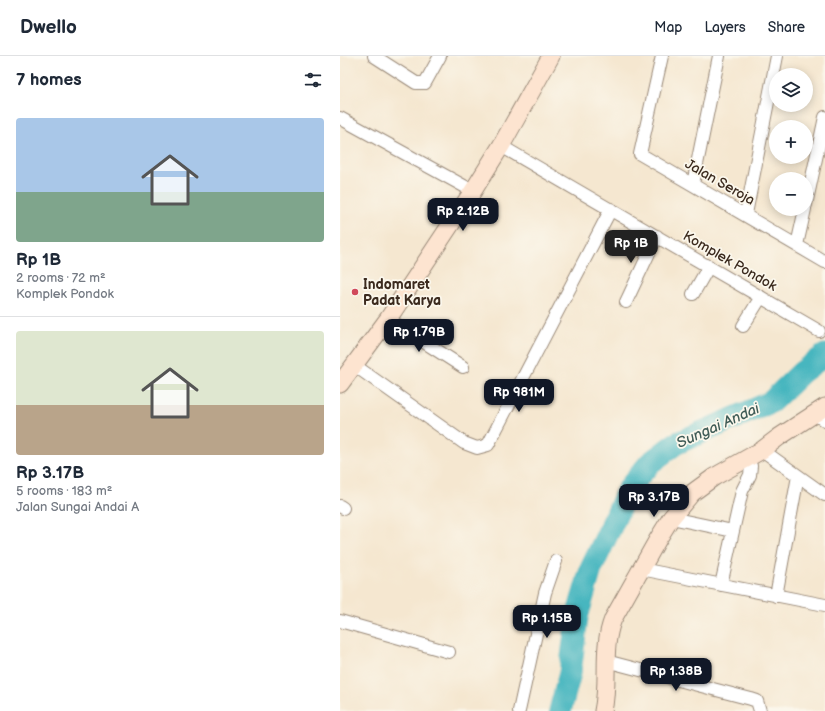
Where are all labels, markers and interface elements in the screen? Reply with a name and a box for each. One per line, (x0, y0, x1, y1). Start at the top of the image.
text: Dwello (20, 16, 77, 39)
text: Map (654, 19, 682, 36)
text: Layers (704, 19, 746, 36)
text: Share (768, 19, 805, 36)
map controls (769, 68, 813, 216)
button: layers (769, 68, 813, 112)
icon: filters (302, 69, 324, 91)
text: 7 homes (16, 70, 82, 90)
button: + (769, 120, 813, 164)
icon: home (134, 144, 206, 216)
street label: Jalan Seroja (682, 155, 758, 209)
button: − (769, 172, 813, 216)
pin: Rp 2.12B (422, 198, 504, 232)
text: Rp 2.12B (437, 203, 489, 219)
street label: Komplek Pondok (680, 227, 780, 295)
pin: Rp 1B (603, 230, 659, 264)
text: Rp 1B (614, 235, 648, 251)
text: Rp 1B (16, 250, 61, 270)
text: 2 rooms · 72 m² (16, 270, 106, 286)
place label: Indomaret Padat Karya (363, 276, 441, 309)
text: Komplek Pondok (16, 286, 114, 302)
marker: Indomaret Padat Karya (350, 287, 360, 297)
pin: Rp 1.79B (378, 319, 460, 353)
text: Rp 1.79B (393, 324, 445, 340)
icon: home (134, 357, 206, 429)
pin: Rp 981M (482, 379, 556, 413)
text: Rp 981M (493, 384, 545, 400)
water label: Sungai Andai (674, 399, 763, 453)
text: Rp 3.17B (16, 463, 84, 483)
text: 5 rooms · 183 m² (16, 483, 112, 499)
pin: Rp 3.17B (613, 484, 695, 518)
text: Rp 3.17B (628, 489, 680, 505)
text: Jalan Sungai Andai A (16, 499, 139, 515)
pin: Rp 1.15B (506, 605, 588, 639)
text: Rp 1.15B (522, 610, 572, 626)
pin: Rp 1.38B (635, 658, 717, 692)
text: Rp 1.38B (650, 663, 702, 679)

